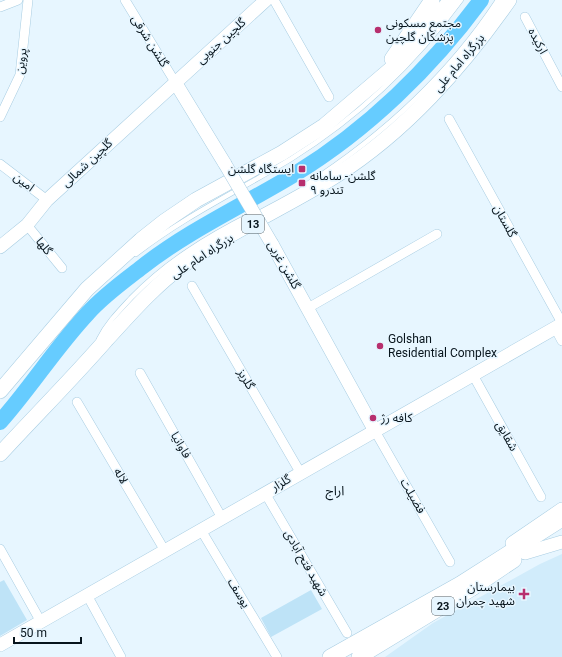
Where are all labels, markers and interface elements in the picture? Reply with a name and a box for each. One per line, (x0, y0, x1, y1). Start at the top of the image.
street label: گلشن شرقی (129, 12, 172, 70)
street label: گلچین جنوبی (194, 15, 250, 67)
place label: مجتمع مسکونی پزشکان گلچین (386, 16, 461, 45)
marker: مجتمع مسکونی پزشکان گلچین (373, 25, 383, 35)
street label: ارکیده (525, 26, 551, 57)
street label: بزرگراه امام علی (431, 31, 489, 96)
street label: پروین (12, 47, 31, 75)
street label: گلچین شمالی (59, 135, 117, 191)
place label: ایستگاه گلشن (228, 162, 294, 176)
marker: ایستگاه گلشن (297, 164, 307, 174)
place label: گلشن- سامانه ۹ تندرو (310, 169, 377, 197)
street label: امین (11, 170, 37, 194)
marker: گلشن- سامانه ۹ تندرو (297, 178, 307, 188)
street label: گلستان (490, 202, 520, 241)
road number: 13 (242, 215, 264, 233)
street label: بزرگراه امام علی (168, 231, 237, 283)
street label: گلها (33, 235, 56, 258)
street label: گلشن غربی (265, 239, 304, 292)
place label: Golshan Residential Complex (388, 332, 497, 360)
marker: Golshan Residential Complex (375, 341, 385, 351)
street label: گلریز (234, 365, 258, 393)
place label: کافه رژ (380, 411, 413, 425)
marker: کافه رژ (368, 413, 378, 423)
street label: شقایق (492, 419, 521, 454)
street label: فاوانیا (168, 429, 194, 461)
street label: لاله (111, 466, 131, 486)
street label: گلزار (268, 471, 294, 495)
street label: فضیلت (397, 476, 429, 516)
district label: اراج (326, 483, 344, 501)
street label: شهید فتح آبادی (280, 527, 331, 600)
street label: یوسف (225, 576, 253, 610)
place label: بیمارستان شهید چمران (456, 580, 515, 609)
marker: بیمارستان شهید چمران (518, 588, 530, 600)
road number: 23 (432, 597, 454, 615)
scale bar (14, 619, 81, 645)
text: 50 m (20, 626, 47, 640)

